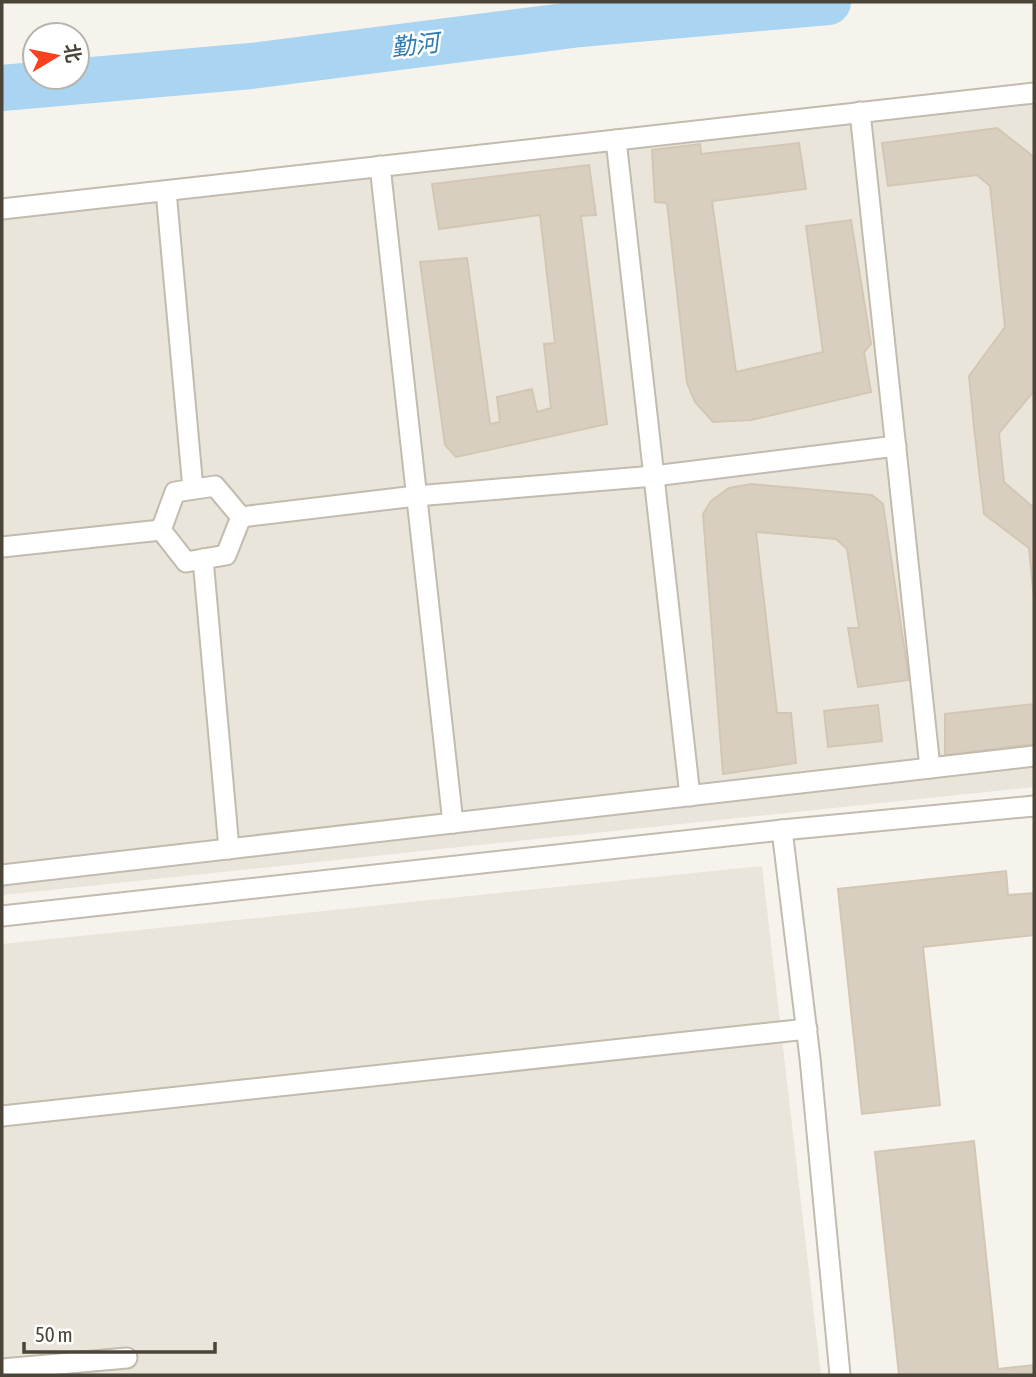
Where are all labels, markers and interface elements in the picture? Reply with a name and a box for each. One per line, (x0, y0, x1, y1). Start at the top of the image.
north arrow (21, 21, 91, 91)
water label: 勤河 (390, 28, 444, 61)
text: 北 (60, 42, 85, 64)
scale bar (24, 1310, 215, 1354)
text: 50 m (35, 1322, 73, 1346)

